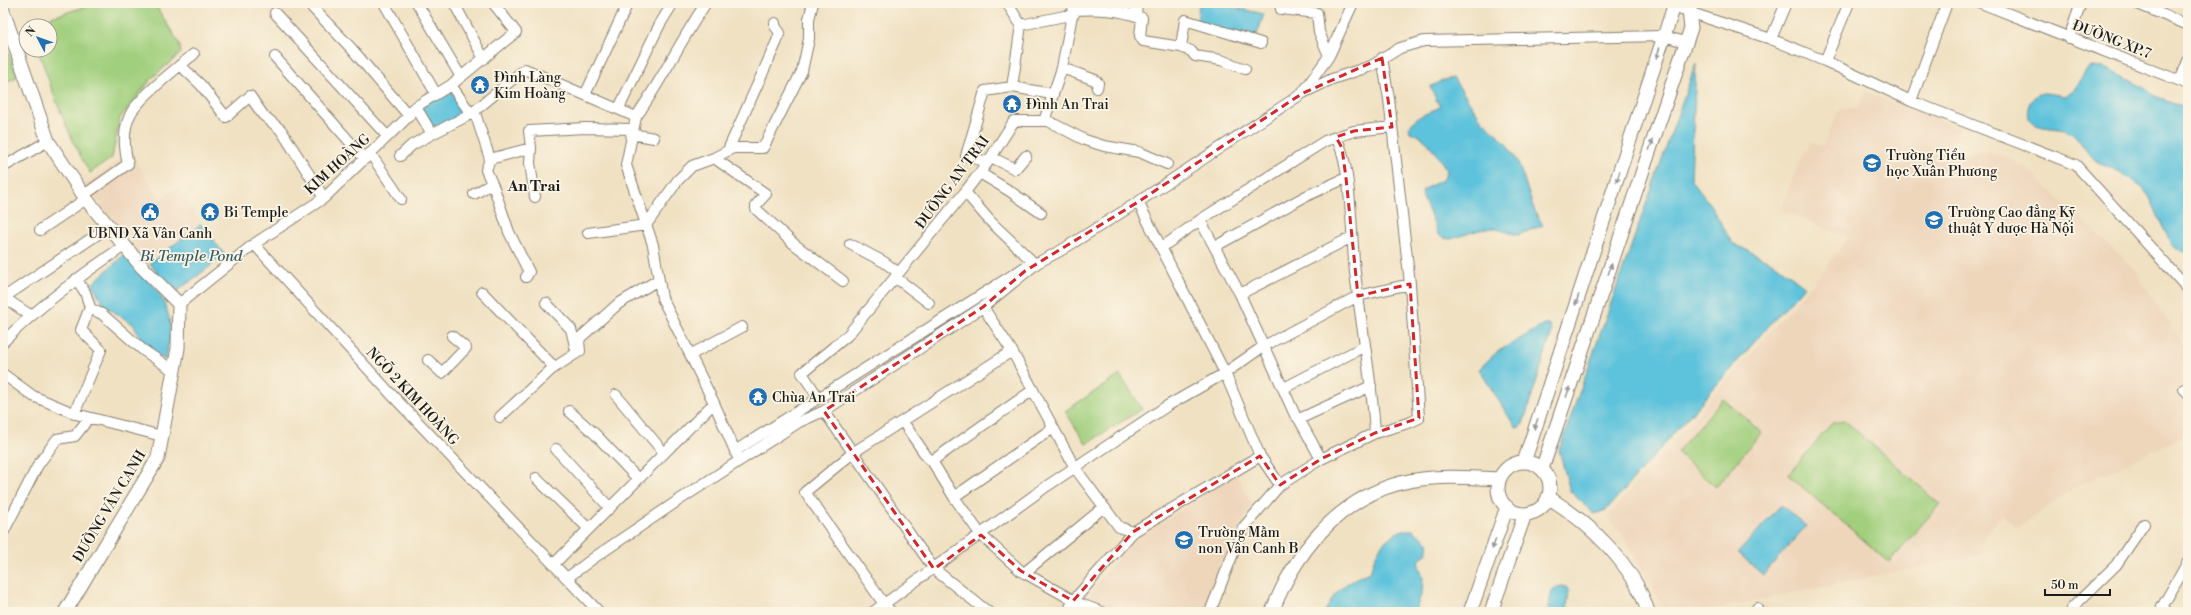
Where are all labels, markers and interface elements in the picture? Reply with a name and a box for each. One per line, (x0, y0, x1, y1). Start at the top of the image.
street label: ĐƯỜNG XP.7 (2070, 15, 2154, 63)
north arrow (18, 18, 58, 58)
text: N (23, 24, 40, 40)
one-way arrow (1655, 48, 1661, 60)
place label: Đình Làng Kim Hoàng (494, 69, 566, 103)
temple icon: Đình Làng Kim Hoàng (469, 74, 491, 96)
temple icon: Đình An Trai (1001, 93, 1023, 115)
place label: Đình An Trai (1026, 96, 1109, 114)
street label: KIM HOÀNG (300, 129, 375, 199)
street label: ĐƯỜNG AN TRAI (910, 131, 994, 233)
one-way arrow (1648, 139, 1654, 151)
place label: Trường Tiểu học Xuân Phương (1886, 147, 1998, 181)
school or university icon: Trường Tiểu học Xuân Phương (1861, 152, 1883, 174)
one-way arrow (1614, 171, 1620, 183)
district label: An Trai (507, 177, 561, 196)
public building icon: UBND Xã Vân Canh (139, 201, 161, 223)
temple icon: Bi Temple (199, 201, 221, 223)
place label: Bi Temple (223, 204, 289, 222)
place label: Trường Cao đẳng Kỹ thuật Y dược Hà Nội (1948, 204, 2076, 238)
school or university icon: Trường Cao đẳng Kỹ thuật Y dược Hà Nội (1923, 209, 1945, 231)
place label: UBND Xã Vân Canh (88, 225, 213, 243)
water label: Bi Temple Pond (139, 247, 243, 266)
one-way arrow (1607, 262, 1613, 274)
one-way arrow (1574, 295, 1580, 307)
street label: NGÕ 2 KIM HOÀNG (362, 343, 464, 450)
temple icon: Chùa An Trai (747, 386, 769, 408)
one-way arrow (1565, 386, 1571, 398)
place label: Chùa An Trai (772, 389, 856, 407)
one-way arrow (1533, 418, 1539, 430)
street label: ĐƯỜNG VÂN CANH (68, 446, 151, 566)
place label: Trường Mầm non Vân Canh B (1198, 524, 1299, 558)
school or university icon: Trường Mầm non Vân Canh B (1173, 529, 1195, 551)
one-way arrow (1491, 539, 1497, 551)
scale bar (2045, 571, 2110, 597)
text: 50 m (2051, 578, 2079, 593)

